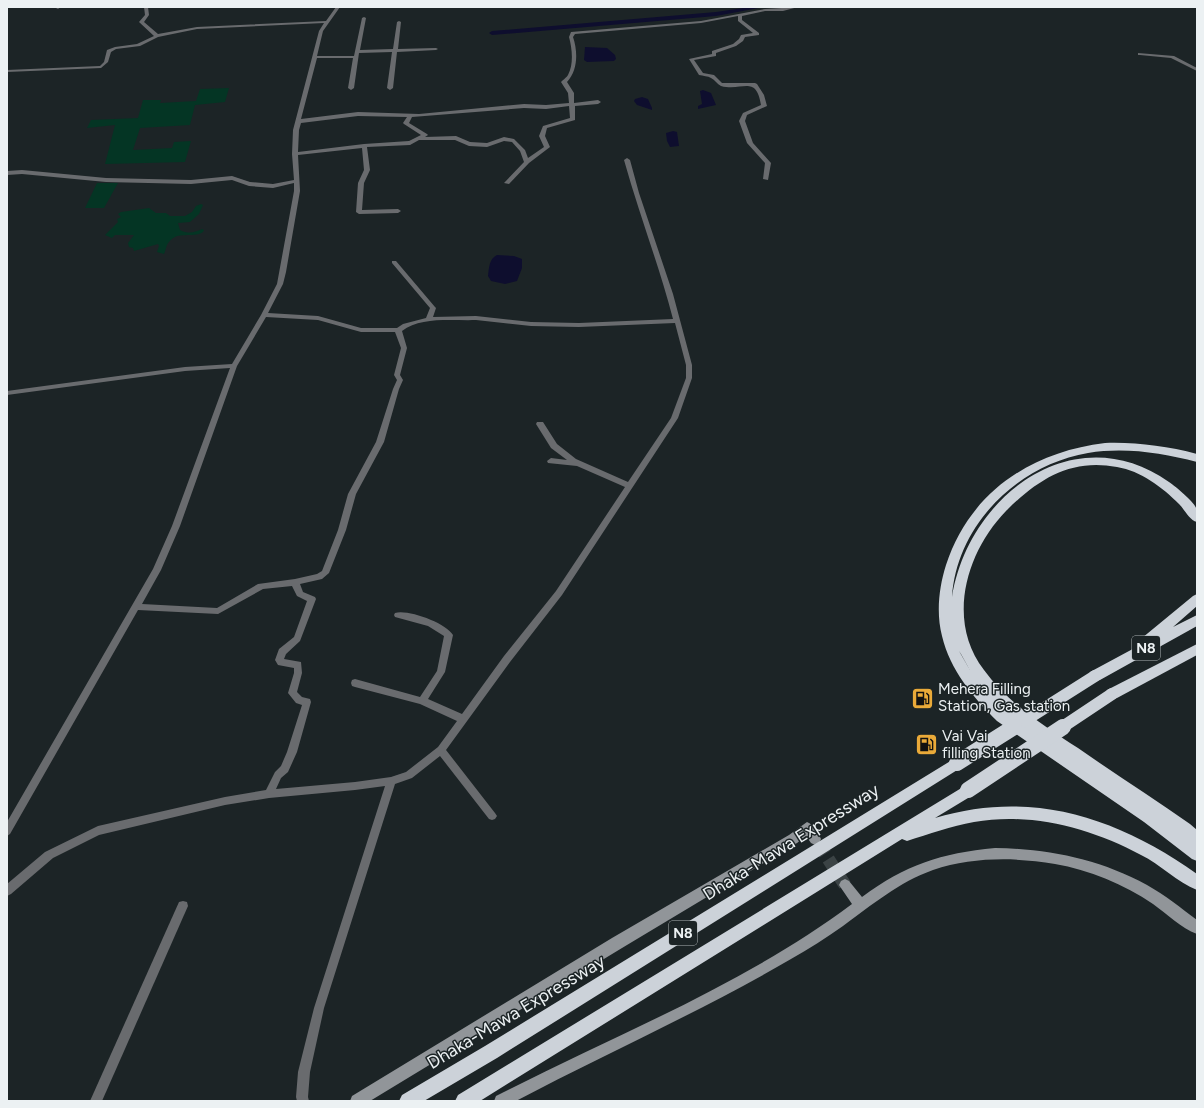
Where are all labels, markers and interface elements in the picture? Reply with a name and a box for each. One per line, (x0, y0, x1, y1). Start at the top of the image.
road number: N8 (1132, 636, 1160, 660)
place label: Mehera Filling Station, Gas station (938, 680, 1070, 715)
fuel station icon: Mehera Filling Station, Gas station (910, 685, 936, 711)
place label: Vai Vai filling Station (942, 727, 1031, 762)
fuel station icon: Vai Vai filling Station (914, 732, 940, 758)
street label: Dhaka-Mawa Expressway (699, 778, 884, 905)
road number: N8 (669, 921, 697, 945)
street label: Dhaka-Mawa Expressway (423, 950, 609, 1074)

